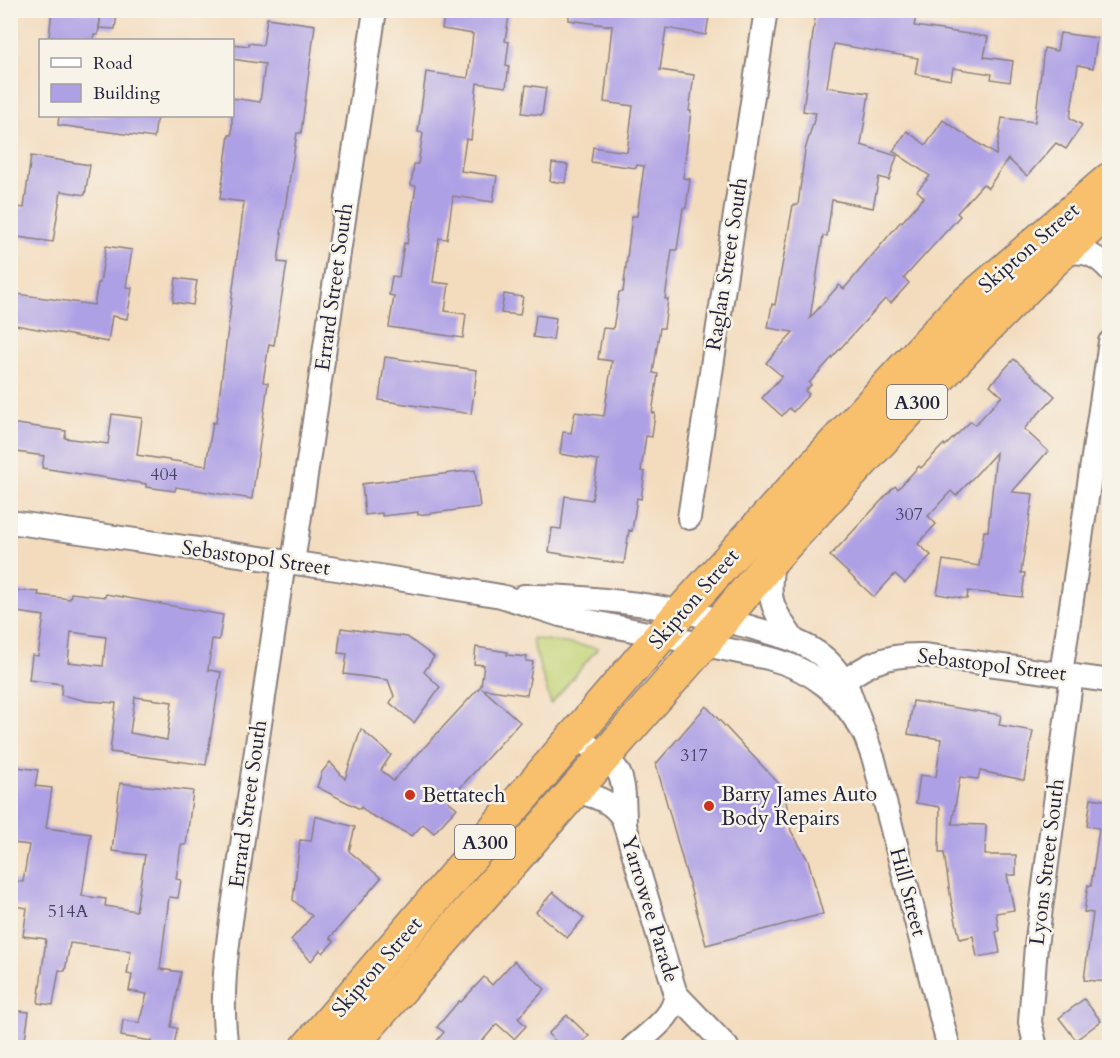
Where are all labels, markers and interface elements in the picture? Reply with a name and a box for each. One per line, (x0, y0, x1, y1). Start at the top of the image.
legend (39, 39, 234, 117)
text: Road (93, 51, 133, 76)
text: Building (93, 81, 161, 106)
street label: Raglan Street South (699, 175, 755, 353)
street label: Skipton Street (972, 196, 1086, 300)
street label: Errard Street South (308, 201, 360, 373)
road number: A300 (887, 385, 947, 419)
house number: 404 (150, 462, 178, 487)
house number: 307 (895, 502, 923, 527)
street label: Sebastopol Street (180, 533, 332, 583)
street label: Skipton Street (642, 542, 746, 656)
street label: Sebastopol Street (916, 642, 1068, 689)
street label: Errard Street South (222, 718, 274, 890)
house number: 317 (680, 743, 708, 768)
street label: Lyons Street South (1022, 777, 1072, 947)
place label: Barry James Auto Body Repairs (721, 780, 877, 833)
place label: Bettatech (422, 781, 506, 810)
marker: Bettatech (403, 788, 417, 802)
marker: Barry James Auto Body Repairs (702, 799, 716, 813)
road number: A300 (455, 825, 515, 859)
street label: Yarrowee Parade (614, 832, 686, 986)
street label: Hill Street (882, 845, 934, 940)
house number: 514A (48, 899, 88, 924)
street label: Skipton Street (325, 910, 429, 1024)

